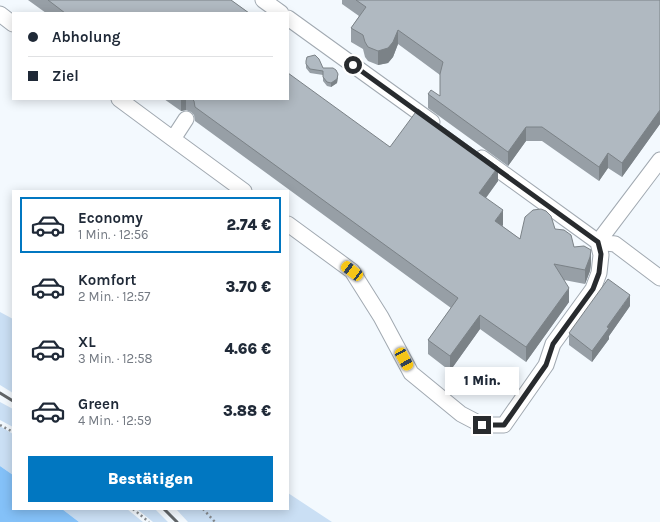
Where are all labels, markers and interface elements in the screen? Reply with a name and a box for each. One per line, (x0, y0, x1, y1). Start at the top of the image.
text: Abholung (52, 28, 120, 46)
route start (344, 56, 362, 74)
text: Ziel (52, 67, 79, 85)
icon: car (30, 207, 66, 243)
text: Economy (78, 209, 143, 227)
text: 2.74 € (226, 216, 271, 234)
text: 1 Min. · 12:56 (78, 227, 149, 242)
car (339, 259, 365, 283)
icon: car (30, 269, 66, 305)
text: Komfort (78, 271, 136, 289)
text: 3.70 € (225, 278, 271, 296)
text: 2 Min. · 12:57 (78, 289, 150, 304)
icon: car (30, 331, 66, 367)
text: XL (78, 333, 96, 351)
text: 4.66 € (225, 340, 271, 358)
car (393, 346, 415, 372)
text: 3 Min. · 12:58 (78, 351, 152, 366)
callout: 1 Min. (445, 367, 519, 395)
text: 1 Min. (464, 373, 500, 388)
icon: car (30, 393, 66, 429)
text: Green (78, 395, 119, 413)
text: 3.88 € (223, 402, 271, 420)
text: 4 Min. · 12:59 (78, 413, 152, 428)
route end (473, 416, 491, 434)
button: Bestätigen (28, 456, 273, 502)

